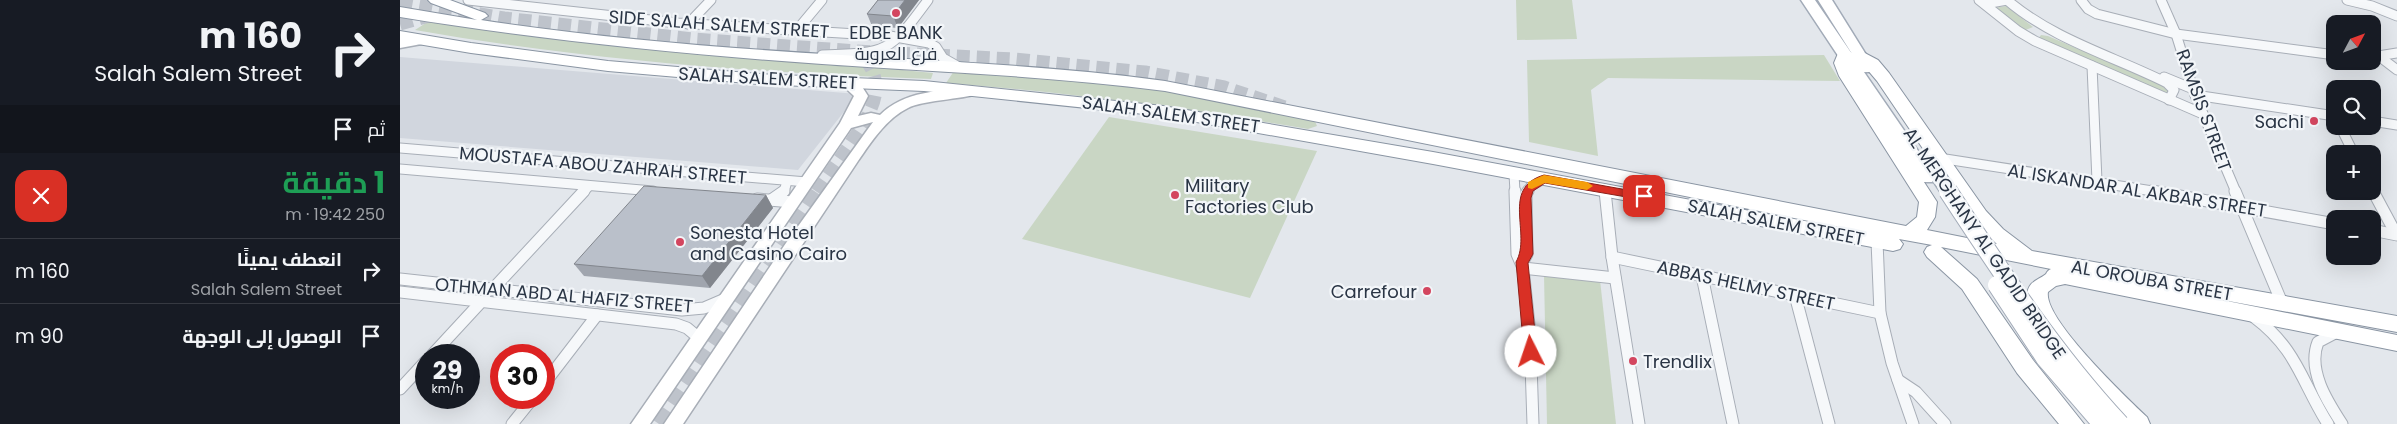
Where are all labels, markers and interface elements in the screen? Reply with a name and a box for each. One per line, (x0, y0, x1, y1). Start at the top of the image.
street label: SIDE SALAH SALEM STREET (608, 4, 830, 44)
marker: EDBE BANK فرع العروبة (890, 7, 902, 19)
text: 160 m (199, 11, 302, 60)
north arrow (2326, 15, 2381, 70)
map controls (2326, 15, 2381, 265)
icon: right (320, 20, 385, 85)
place label: EDBE BANK فرع العروبة (849, 20, 943, 66)
street label: RAMSIS STREET (2170, 45, 2238, 175)
text: Salah Salem Street (94, 58, 302, 89)
street label: SALAH SALEM STREET (678, 61, 858, 95)
button: search (2326, 80, 2381, 135)
street label: SALAH SALEM STREET (1080, 89, 1262, 139)
place label: Sachi (2254, 109, 2304, 134)
icon: arrive (329, 115, 357, 143)
marker: Sachi (2308, 115, 2320, 127)
text: ثم (367, 116, 385, 143)
street label: AL MERGHANY AL GADID BRIDGE (1898, 122, 2072, 364)
street label: MOUSTAFA ABOU ZAHRAH STREET (458, 140, 748, 190)
button: + (2326, 145, 2381, 200)
street label: AL ISKANDAR AL AKBAR STREET (2006, 157, 2269, 223)
text: 1 دقيقة (283, 161, 385, 204)
button: close (15, 170, 67, 222)
place label: Military Factories Club (1185, 173, 1314, 219)
pin (1623, 175, 1665, 217)
icon: arrive (1630, 182, 1658, 210)
marker: Military Factories Club (1169, 189, 1181, 201)
street label: SALAH SALEM STREET (1686, 193, 1867, 251)
text: 250 m · 19:42 (285, 203, 385, 226)
button: − (2326, 210, 2381, 265)
place label: Sonesta Hotel and Casino Cairo (690, 220, 847, 266)
marker: Sonesta Hotel and Casino Cairo (674, 236, 686, 248)
text: انعطف يمينًا (237, 246, 342, 273)
street label: AL OROUBA STREET (2069, 253, 2235, 307)
street label: ABBAS HELMY STREET (1655, 254, 1838, 316)
icon: right (357, 257, 385, 285)
text: 160 m (15, 258, 70, 285)
street label: OTHMAN ABD AL HAFIZ STREET (434, 271, 694, 319)
text: Salah Salem Street (191, 278, 342, 301)
place label: Carrefour (1331, 279, 1417, 304)
marker: Carrefour (1421, 285, 1433, 297)
icon: arrive (357, 322, 385, 350)
text: 90 m (15, 323, 64, 350)
text: الوصول إلى الوجهة (183, 323, 342, 350)
position arrow (1504, 325, 1556, 377)
speed limit sign: 30 (490, 344, 555, 409)
place label: Trendlix (1643, 349, 1712, 374)
text: 29 (433, 353, 462, 388)
marker: Trendlix (1627, 355, 1639, 367)
text: km/h (432, 380, 463, 397)

